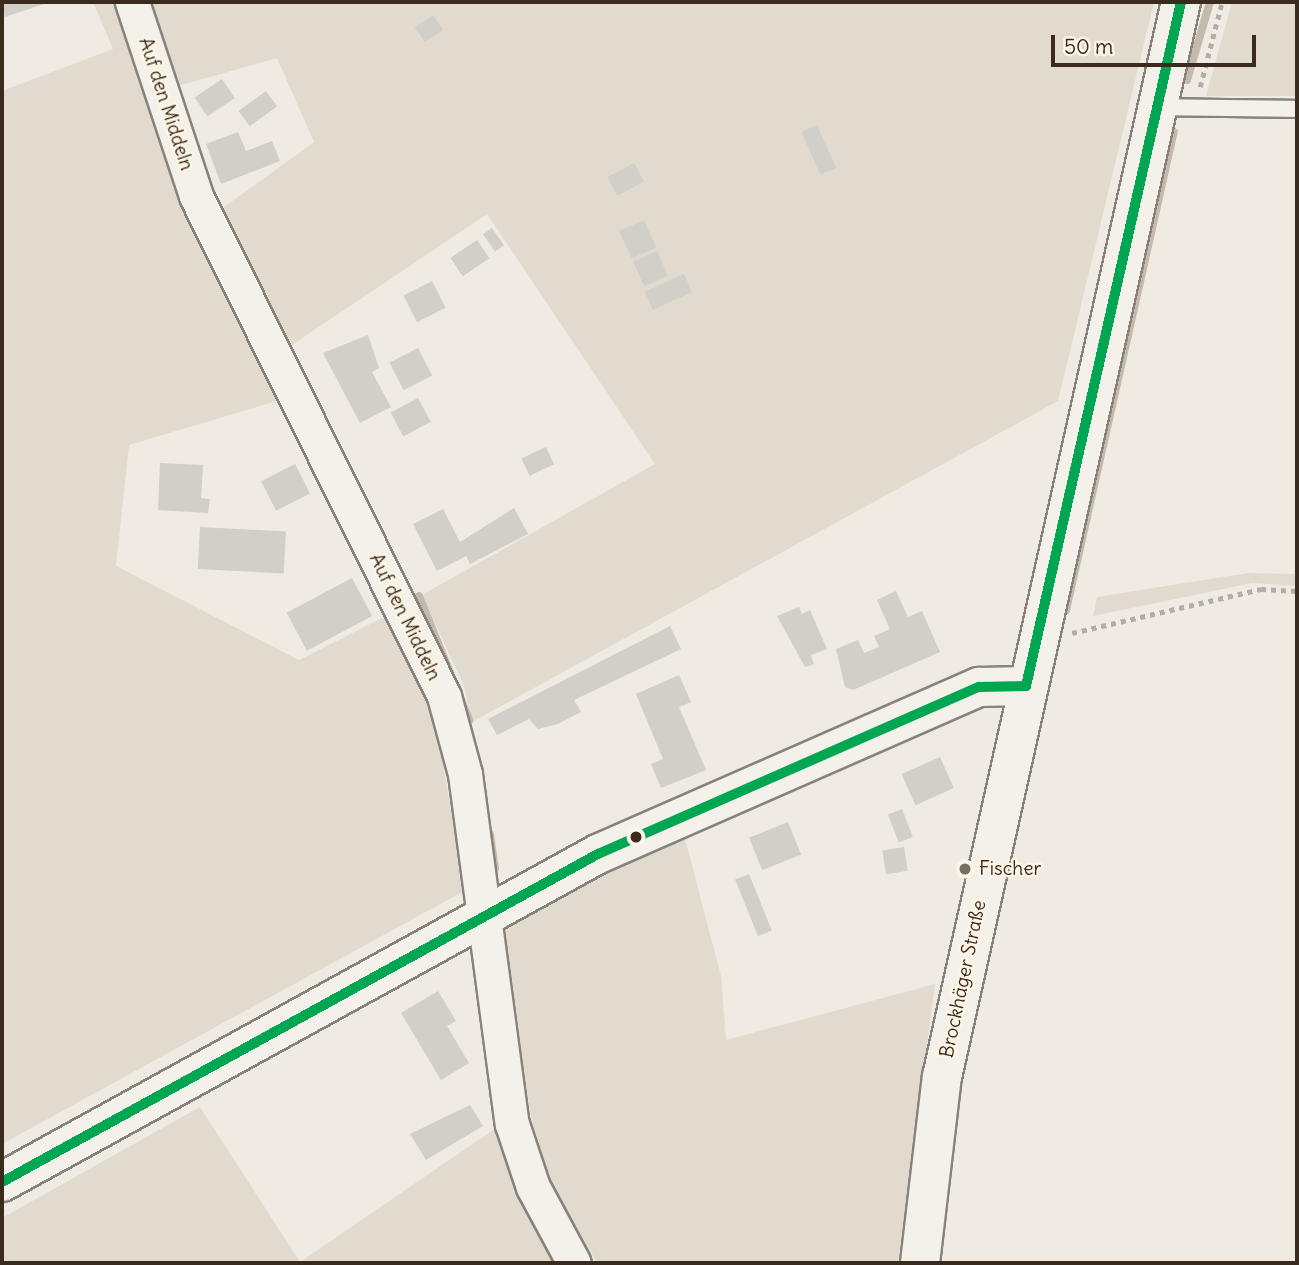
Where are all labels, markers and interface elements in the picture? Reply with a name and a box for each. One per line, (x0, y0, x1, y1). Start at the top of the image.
scale bar (1054, 21, 1259, 65)
text: 50 m (1064, 33, 1113, 60)
street label: Auf den Middeln (134, 35, 198, 173)
street label: Auf den Middeln (364, 550, 446, 684)
unlabelled marker (629, 830, 643, 844)
place label: Fischer (979, 858, 1041, 880)
marker: Fischer (957, 861, 973, 877)
street label: Brockhäger Straße (935, 898, 991, 1060)

